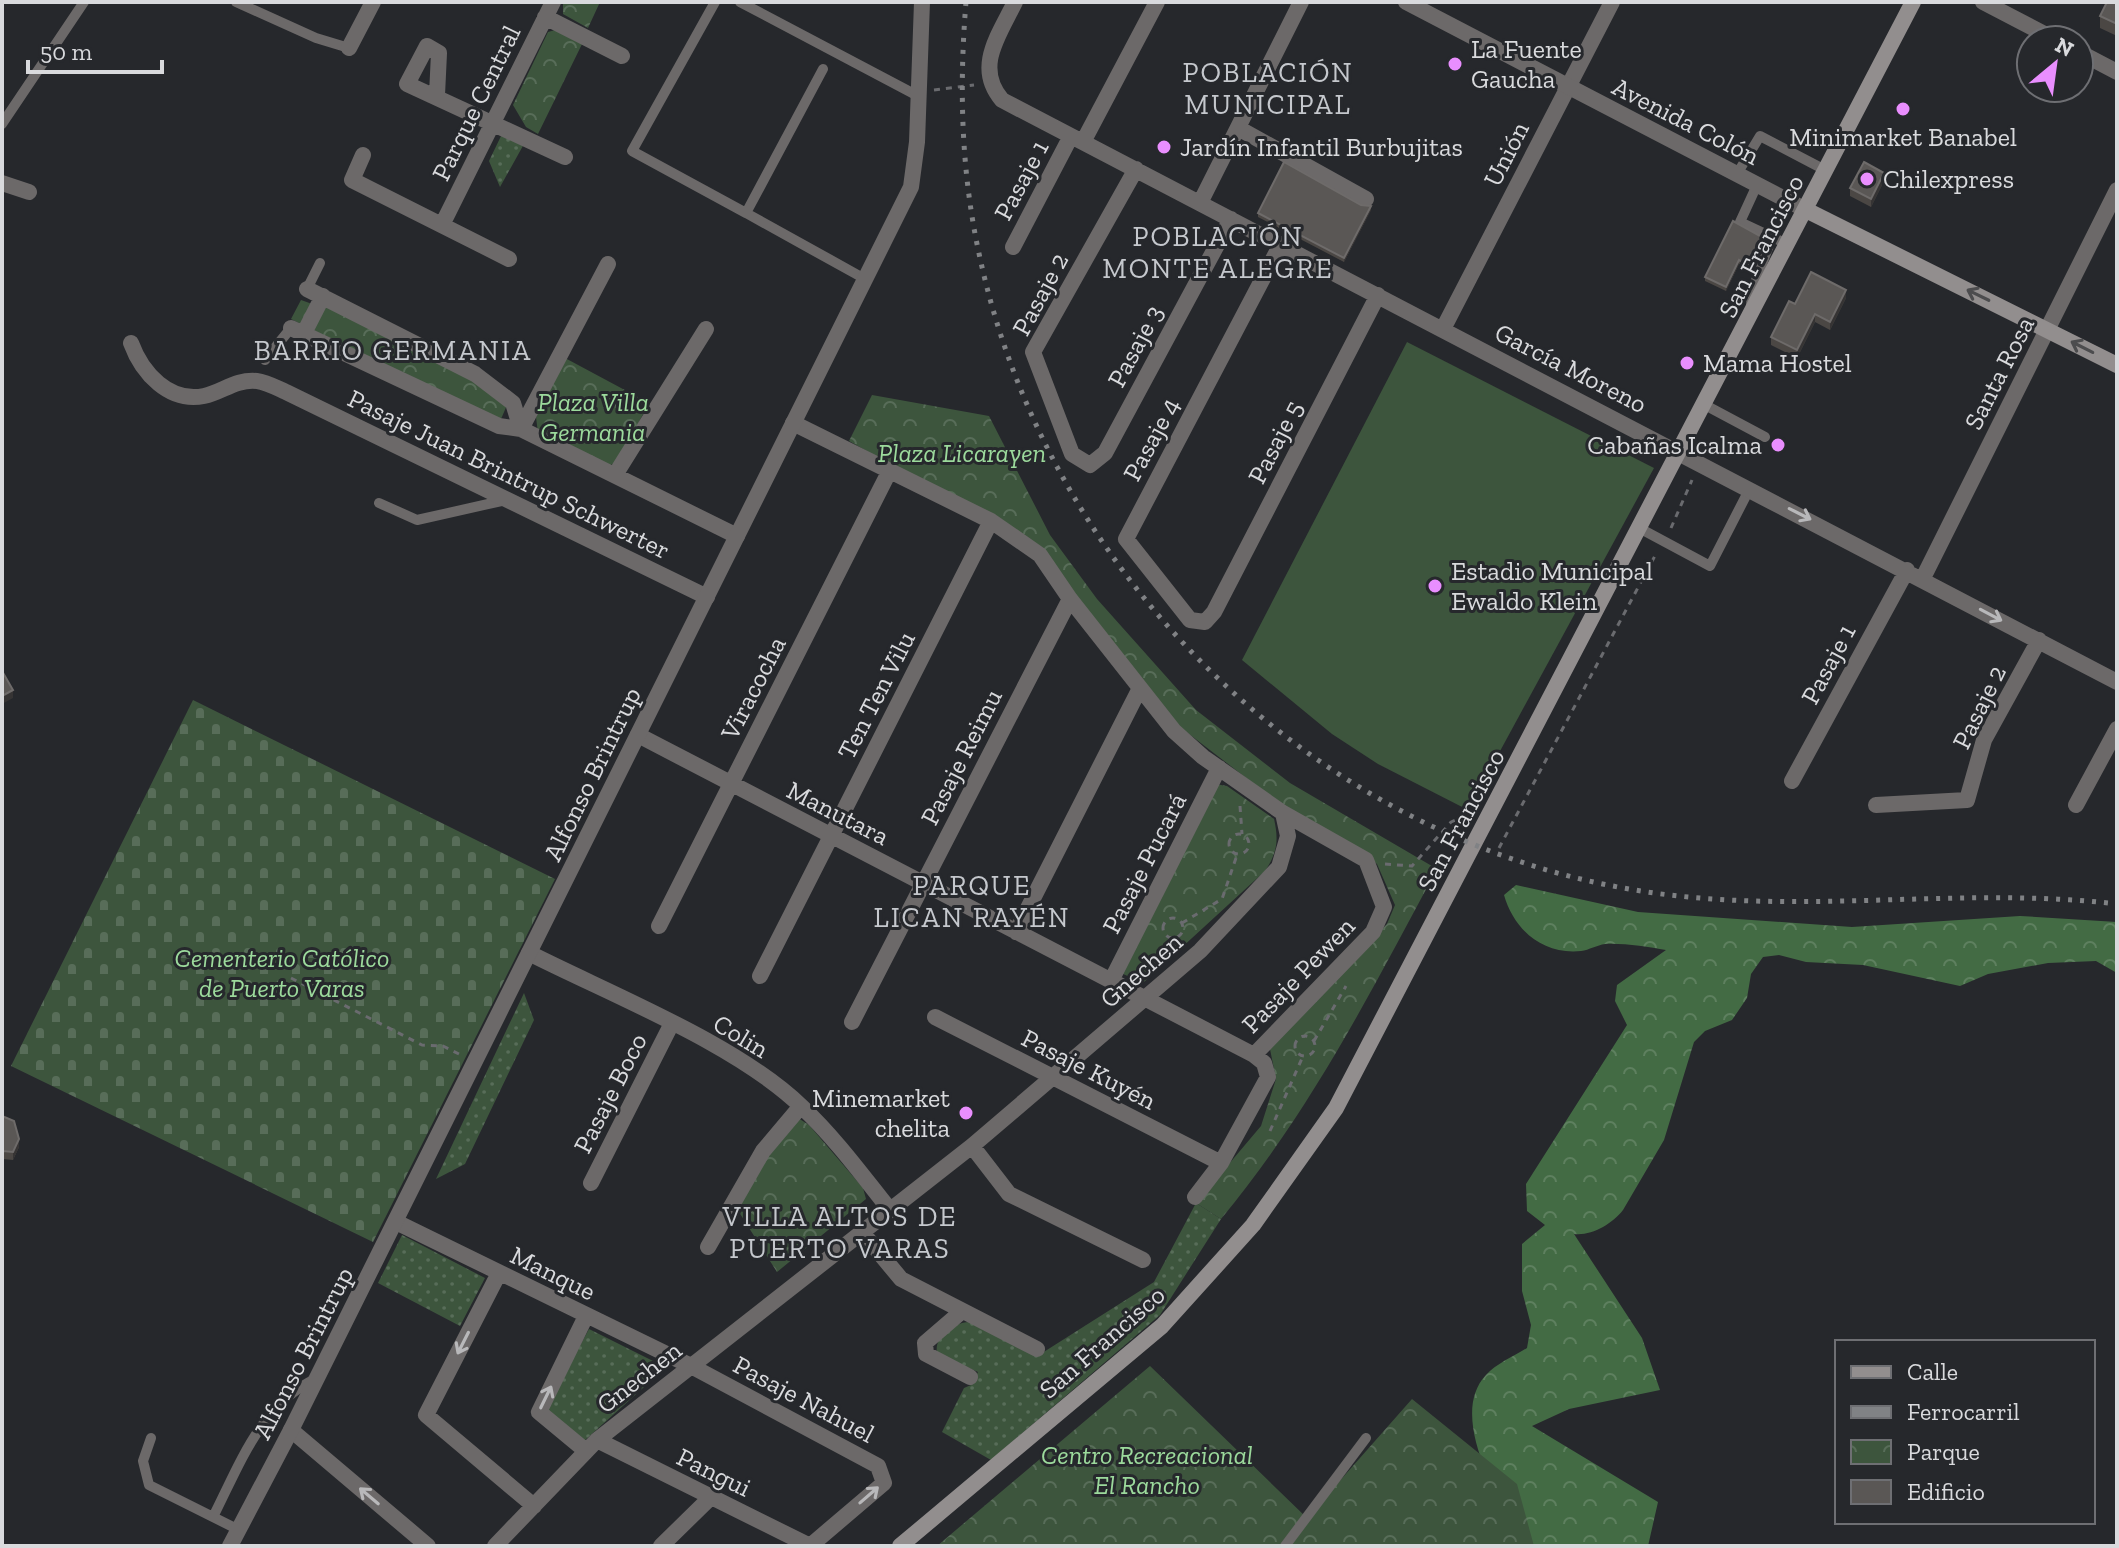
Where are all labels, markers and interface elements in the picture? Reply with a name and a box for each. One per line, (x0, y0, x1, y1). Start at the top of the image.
street label: Parque Central (425, 20, 527, 186)
scale bar (28, 24, 162, 74)
north arrow (2015, 24, 2095, 104)
text: N (2051, 31, 2079, 63)
place label: La Fuente Gaucha (1471, 33, 1582, 95)
text: 50 m (40, 37, 93, 66)
marker: La Fuente Gaucha (1446, 55, 1464, 73)
district label: POBLACIÓN MUNICIPAL (1182, 56, 1354, 121)
street label: Avenida Colón (1607, 70, 1765, 172)
marker: Minimarket Banabel (1894, 100, 1912, 118)
street label: Unión (1476, 116, 1536, 192)
place label: Minimarket Banabel (1789, 121, 2017, 153)
place label: Jardín Infantil Burbujitas (1180, 131, 1463, 163)
street label: Pasaje 1 (987, 135, 1055, 225)
marker: Jardín Infantil Burbujitas (1155, 138, 1173, 156)
place label: Chilexpress (1883, 163, 2014, 195)
street label: San Francisco (1711, 169, 1811, 323)
marker: Chilexpress (1858, 170, 1876, 188)
district label: POBLACIÓN MONTE ALEGRE (1102, 220, 1334, 285)
street label: Pasaje 2 (1005, 247, 1075, 341)
one-way arrow (1966, 287, 1990, 302)
street label: Pasaje 3 (1100, 299, 1170, 393)
street label: Santa Rosa (1957, 311, 2041, 435)
street label: García Moreno (1490, 316, 1652, 420)
district label: BARRIO GERMANIA (254, 334, 532, 367)
one-way arrow (2071, 339, 2095, 355)
place label: Mama Hostel (1703, 347, 1852, 379)
marker: Mama Hostel (1678, 354, 1696, 372)
street label: Pasaje Juan Brintrup Schwerter (343, 382, 675, 566)
park label: Plaza Villa Germania (537, 386, 649, 448)
street label: Pasaje 4 (1116, 392, 1186, 486)
street label: Pasaje 5 (1240, 395, 1310, 489)
place label: Cabañas Icalma (1587, 429, 1762, 461)
marker: Cabañas Icalma (1769, 436, 1787, 454)
park label: Plaza Licarayen (878, 437, 1046, 469)
one-way arrow (1788, 507, 1811, 522)
place label: Estadio Municipal Ewaldo Klein (1451, 555, 1653, 617)
marker: Estadio Municipal Ewaldo Klein (1426, 577, 1444, 595)
one-way arrow (1979, 607, 2003, 623)
street label: Pasaje 1 (1794, 619, 1862, 709)
street label: Ten Ten Vilu (830, 626, 922, 764)
street label: Viracocha (713, 631, 793, 746)
street label: Pasaje 2 (1945, 660, 2013, 754)
street label: Alfonso Brintrup (536, 682, 648, 866)
street label: Pasaje Reimu (913, 683, 1009, 830)
street label: San Francisco (1410, 744, 1512, 896)
street label: Manutara (782, 774, 895, 853)
street label: Pasaje Pucará (1095, 787, 1193, 939)
district label: PARQUE LICAN RAYÉN (874, 869, 1070, 934)
street label: Pasaje Pewen (1235, 910, 1361, 1040)
street label: Gnechen (1093, 925, 1189, 1014)
park label: Cementerio Católico de Puerto Varas (175, 942, 389, 1004)
street label: Colin (707, 1007, 775, 1065)
street label: Pasaje Kuyén (1016, 1021, 1162, 1117)
street label: Pasaje Boco (566, 1028, 654, 1158)
place label: Minemarket chelita (812, 1082, 950, 1144)
marker: Minemarket chelita (957, 1104, 975, 1122)
district label: VILLA ALTOS DE PUERTO VARAS (721, 1200, 958, 1265)
street label: Manque (505, 1239, 601, 1307)
street label: Alfonso Brintrup (246, 1262, 360, 1444)
street label: San Francisco (1033, 1279, 1171, 1405)
one-way arrow (455, 1330, 470, 1354)
street label: Gnechen (590, 1334, 688, 1420)
legend (1835, 1340, 2095, 1524)
street label: Pasaje Nahuel (728, 1348, 880, 1450)
text: Calle (1907, 1357, 1958, 1386)
one-way arrow (539, 1386, 554, 1410)
text: Ferrocarril (1907, 1397, 2020, 1426)
text: Parque (1907, 1437, 1980, 1466)
park label: Centro Recreacional El Rancho (1041, 1439, 1253, 1501)
street label: Pangui (672, 1440, 756, 1504)
text: Edificio (1907, 1477, 1985, 1506)
one-way arrow (859, 1486, 879, 1504)
one-way arrow (359, 1487, 379, 1505)

